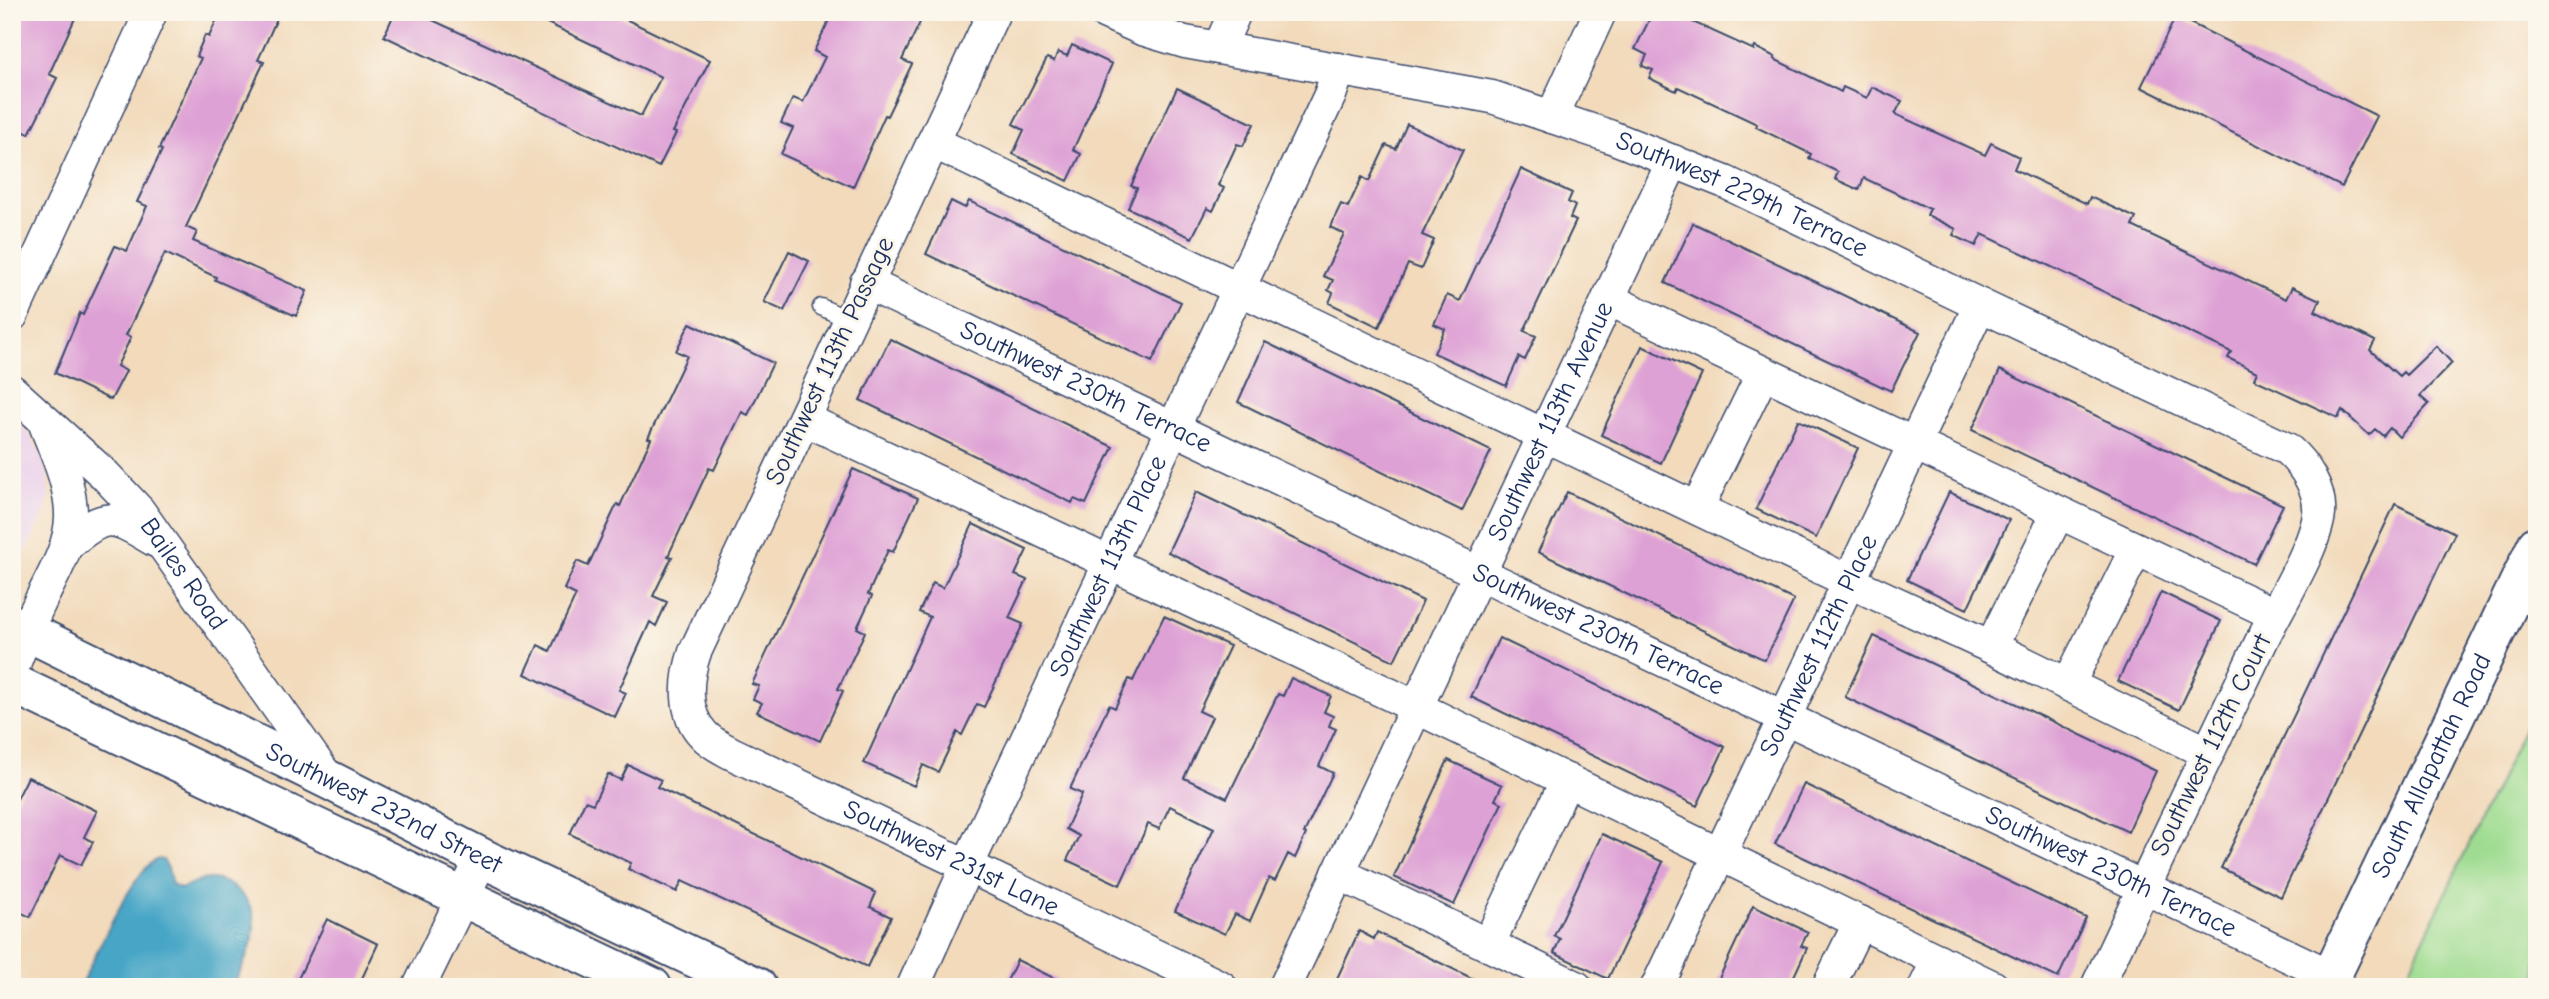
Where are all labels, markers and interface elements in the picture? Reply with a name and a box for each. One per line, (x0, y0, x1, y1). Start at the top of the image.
street label: Southwest 229th Terrace (1612, 125, 1873, 264)
street label: Southwest 113th Passage (759, 232, 901, 490)
street label: Southwest 113th Avenue (1482, 297, 1620, 546)
street label: Southwest 230th Terrace (955, 315, 1216, 459)
street label: Southwest 113th Place (1043, 451, 1173, 681)
street label: Bailes Road (134, 512, 233, 636)
street label: Southwest 112th Place (1754, 530, 1884, 761)
street label: Southwest 230th Terrace (1468, 557, 1729, 702)
street label: Southwest 112th Court (2144, 628, 2278, 861)
street label: South Allapattah Road (2365, 649, 2498, 883)
street label: Southwest 232nd Street (261, 736, 508, 881)
street label: Southwest 231st Lane (839, 794, 1064, 922)
street label: Southwest 230th Terrace (1980, 800, 2241, 944)

